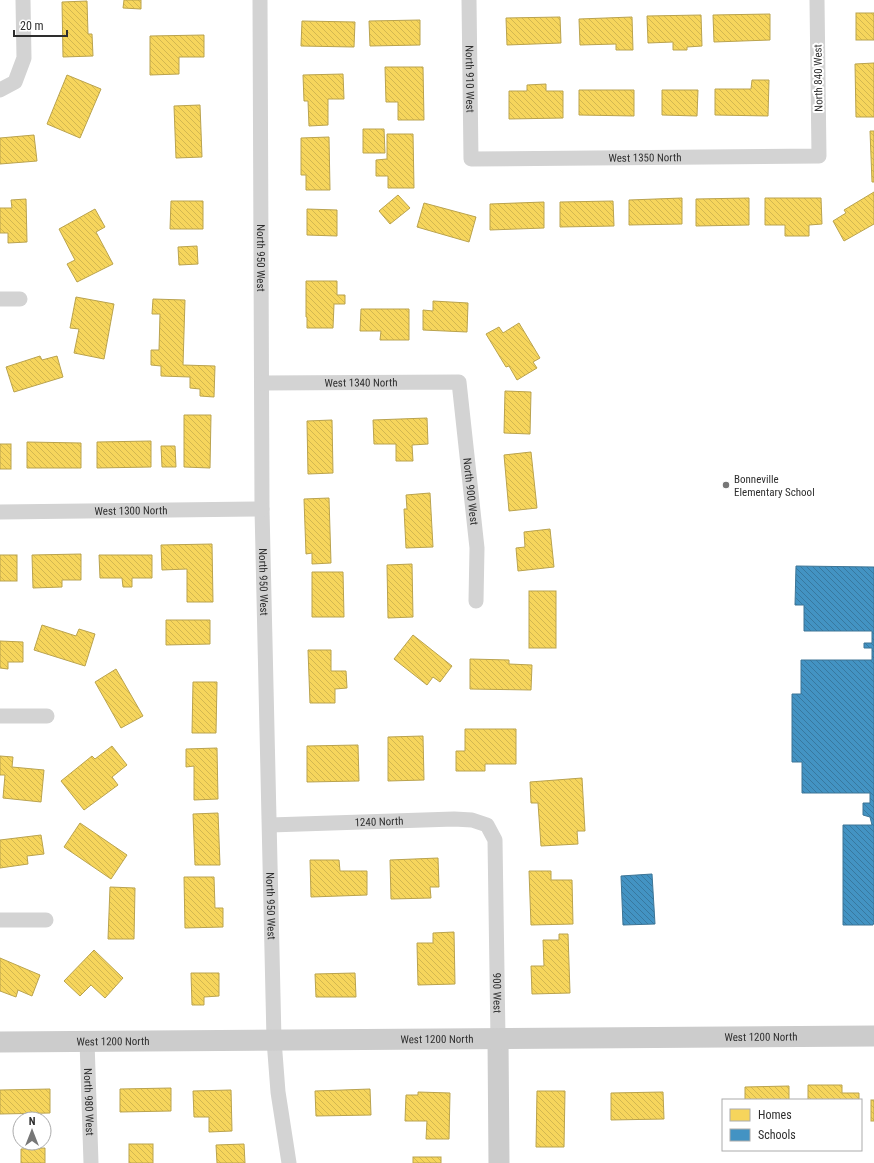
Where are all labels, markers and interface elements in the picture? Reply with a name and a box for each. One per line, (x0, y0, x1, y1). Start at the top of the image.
scale bar (14, 12, 67, 38)
text: 20 m (20, 19, 44, 33)
street label: North 840 West (811, 44, 826, 112)
street label: North 910 West (463, 45, 476, 113)
street label: West 1350 North (608, 151, 682, 165)
street label: North 950 West (254, 224, 267, 292)
street label: West 1340 North (324, 376, 398, 390)
street label: North 900 West (460, 457, 480, 526)
place label: Bonneville Elementary School (734, 473, 815, 499)
marker: Bonneville Elementary School (721, 480, 731, 490)
street label: West 1300 North (94, 504, 168, 518)
street label: North 950 West (256, 548, 270, 616)
street label: 1240 North (354, 815, 404, 829)
street label: North 950 West (263, 872, 278, 940)
street label: 900 West (490, 973, 504, 1013)
street label: West 1200 North (724, 1031, 798, 1044)
street label: West 1200 North (400, 1033, 474, 1046)
street label: West 1200 North (76, 1035, 150, 1048)
street label: North 980 West (81, 1068, 96, 1136)
legend (722, 1099, 862, 1151)
text: Homes (758, 1108, 792, 1122)
north arrow (12, 1111, 52, 1151)
text: N (29, 1115, 36, 1128)
text: Schools (758, 1128, 796, 1142)

